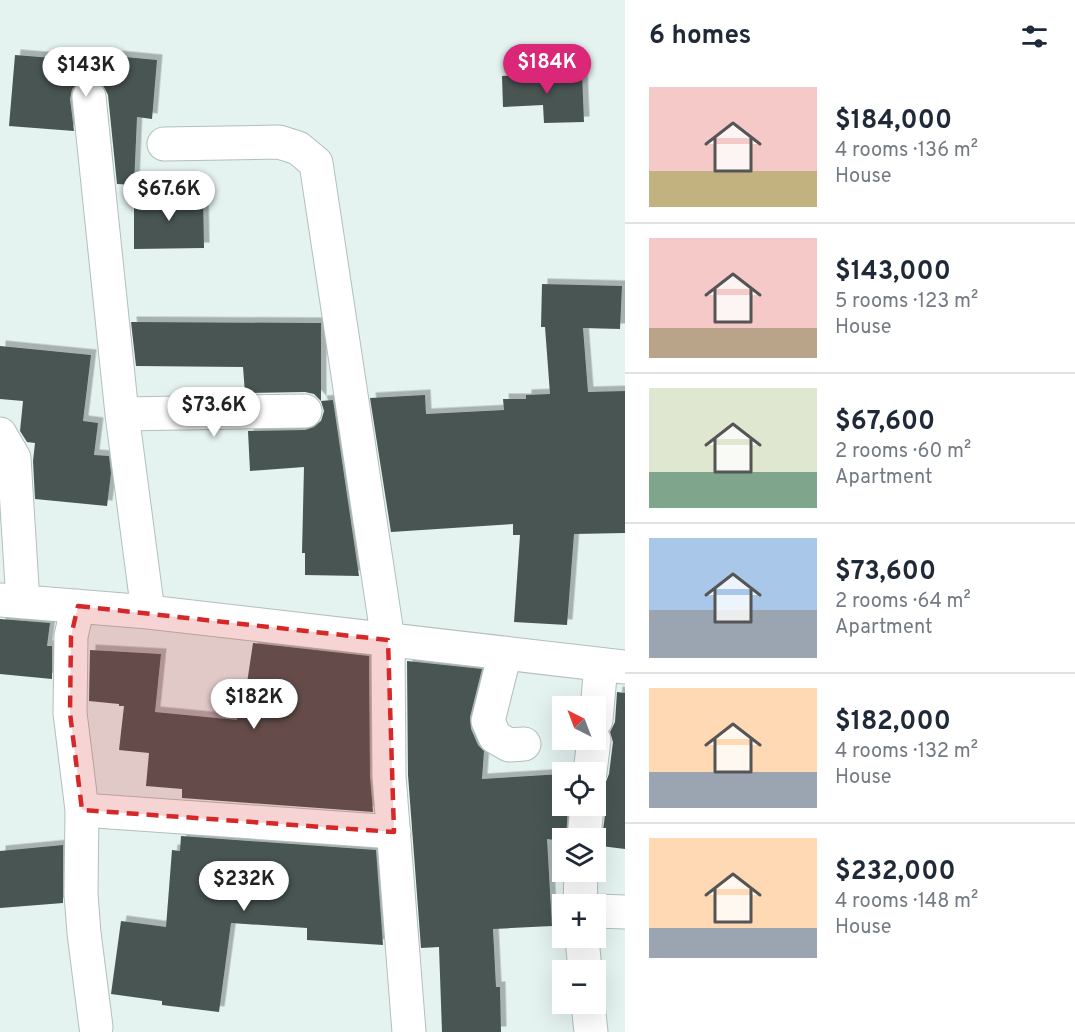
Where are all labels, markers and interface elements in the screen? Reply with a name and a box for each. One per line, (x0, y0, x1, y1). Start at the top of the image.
text: 6 homes (649, 20, 751, 53)
icon: filters (1018, 20, 1051, 53)
pin: $184K (505, 44, 589, 95)
pin: $143K (44, 47, 128, 98)
text: $184K (517, 50, 577, 76)
text: $143K (56, 53, 116, 79)
text: $184,000 (835, 105, 952, 138)
icon: home (697, 111, 769, 183)
text: 4 rooms · 136 m² (835, 138, 978, 164)
text: House (835, 164, 891, 190)
pin: $67.6K (120, 171, 218, 222)
text: $67.6K (137, 177, 201, 203)
text: $143,000 (835, 256, 951, 289)
icon: home (697, 262, 769, 334)
text: 5 rooms · 123 m² (835, 289, 978, 315)
text: House (835, 315, 891, 341)
pin: $73.6K (165, 387, 263, 438)
text: $73.6K (181, 393, 247, 419)
text: $67,600 (835, 406, 935, 439)
icon: home (697, 412, 769, 484)
text: 2 rooms · 60 m² (835, 439, 971, 465)
text: Apartment (835, 465, 933, 491)
text: $73,600 (835, 556, 936, 589)
icon: home (697, 562, 769, 634)
text: 2 rooms · 64 m² (835, 589, 971, 615)
text: Apartment (835, 615, 933, 641)
pin: $182K (212, 679, 296, 730)
text: $182K (225, 685, 283, 711)
north arrow (552, 696, 606, 750)
map controls (552, 696, 606, 1014)
text: $182,000 (835, 706, 951, 739)
icon: home (697, 712, 769, 784)
text: 4 rooms · 132 m² (835, 739, 978, 765)
button: locate (552, 762, 606, 816)
text: House (835, 765, 891, 791)
button: layers (552, 828, 606, 882)
text: $232,000 (835, 856, 956, 889)
pin: $232K (202, 861, 286, 912)
icon: home (697, 862, 769, 934)
text: $232K (213, 867, 275, 893)
text: 4 rooms · 148 m² (835, 889, 978, 915)
button: + (552, 894, 606, 948)
text: House (835, 915, 891, 941)
button: − (552, 960, 606, 1014)

